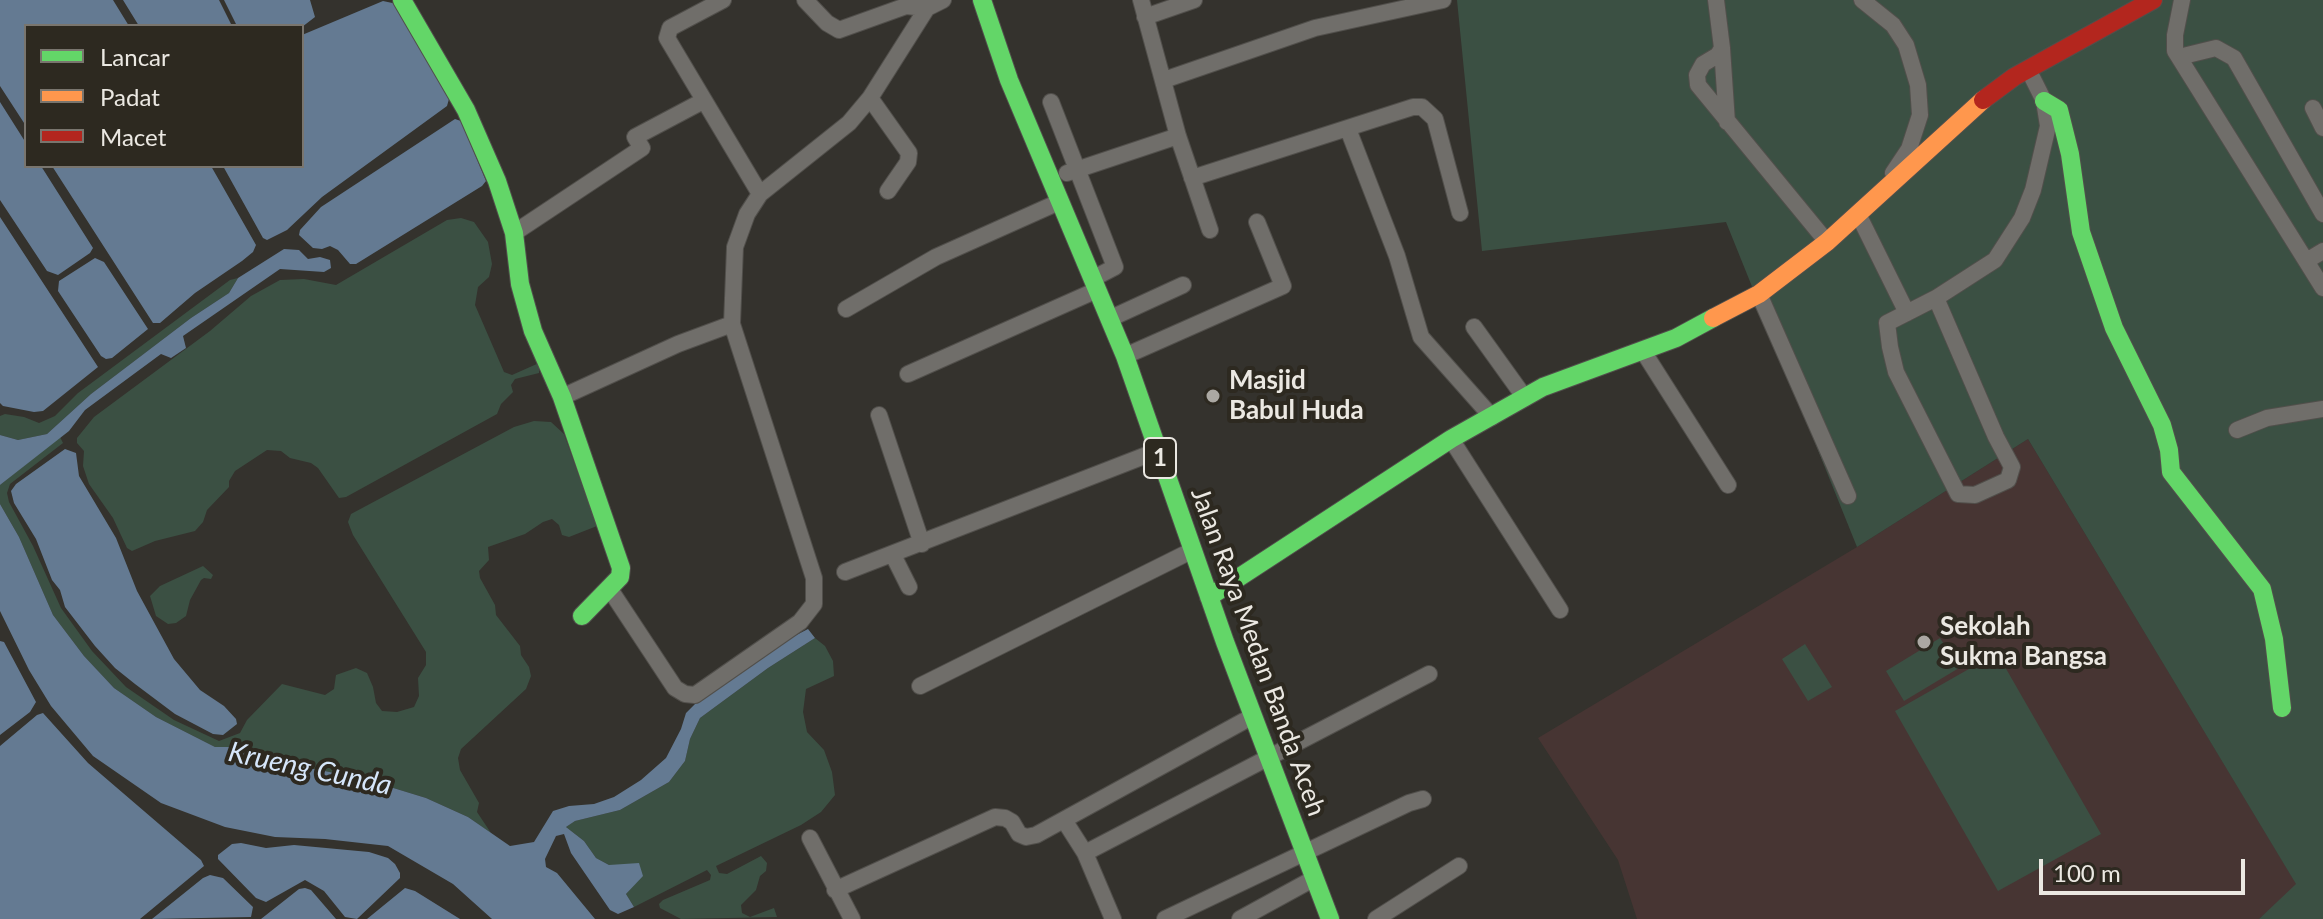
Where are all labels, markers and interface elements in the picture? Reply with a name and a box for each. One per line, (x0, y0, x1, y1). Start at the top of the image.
legend (24, 24, 304, 168)
text: Lancar (100, 42, 170, 71)
text: Padat (100, 82, 160, 111)
text: Macet (100, 122, 166, 151)
place label: Masjid Babul Huda (1229, 365, 1364, 426)
marker: Masjid Babul Huda (1204, 387, 1222, 405)
road number: 1 (1144, 438, 1176, 478)
street label: Jalan Raya Medan Banda Aceh (1184, 484, 1332, 820)
place label: Sekolah Sukma Bangsa (1940, 611, 2107, 672)
marker: Sekolah Sukma Bangsa (1915, 633, 1933, 651)
water label: Krueng Cunda (225, 735, 395, 803)
scale bar (2043, 843, 2249, 893)
text: 100 m (2053, 858, 2121, 887)

